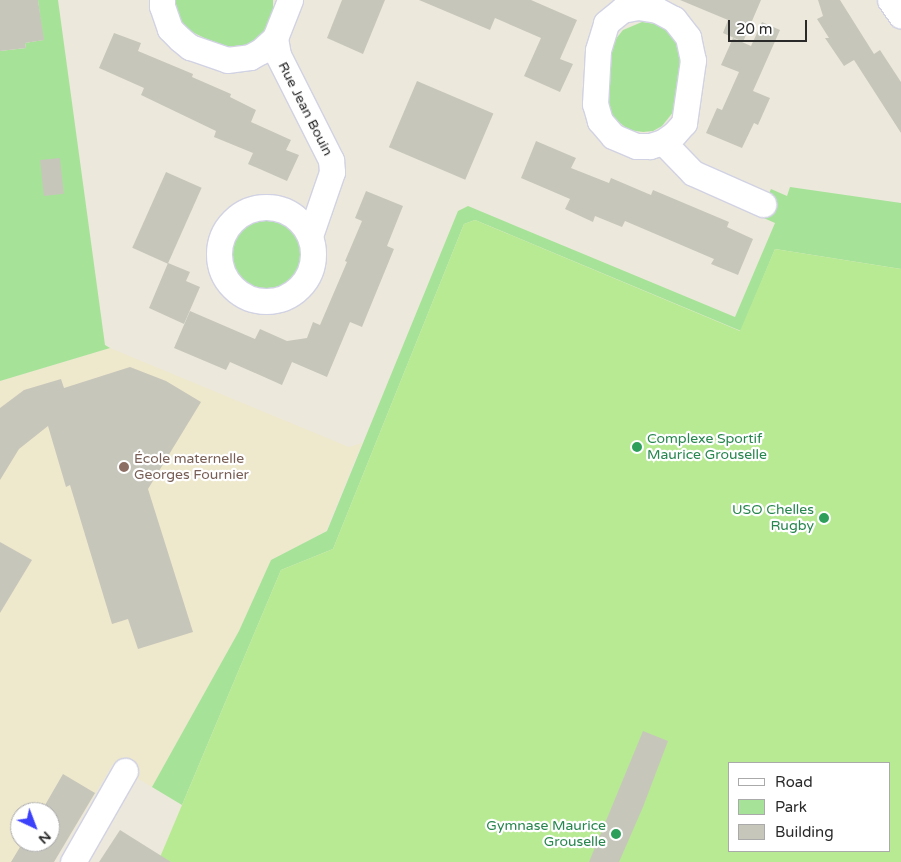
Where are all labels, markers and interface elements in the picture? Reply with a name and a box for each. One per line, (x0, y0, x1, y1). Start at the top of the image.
scale bar (731, 10, 810, 42)
text: 20 m (736, 20, 773, 38)
street label: Rue Jean Bouin (274, 59, 336, 159)
place label: Complexe Sportif Maurice Grouselle (647, 431, 767, 464)
marker: Complexe Sportif Maurice Grouselle (631, 441, 643, 453)
place label: École maternelle Georges Fournier (134, 451, 249, 484)
marker: École maternelle Georges Fournier (118, 461, 130, 473)
place label: USO Chelles Rugby (732, 502, 814, 534)
marker: USO Chelles Rugby (818, 512, 830, 524)
legend (728, 762, 891, 852)
text: Road (775, 773, 813, 791)
text: Park (775, 798, 807, 816)
north arrow (10, 802, 60, 852)
place label: Gymnase Maurice Grouselle (486, 818, 606, 850)
text: Building (775, 823, 834, 841)
text: N (35, 828, 55, 848)
marker: Gymnase Maurice Grouselle (610, 828, 622, 840)

